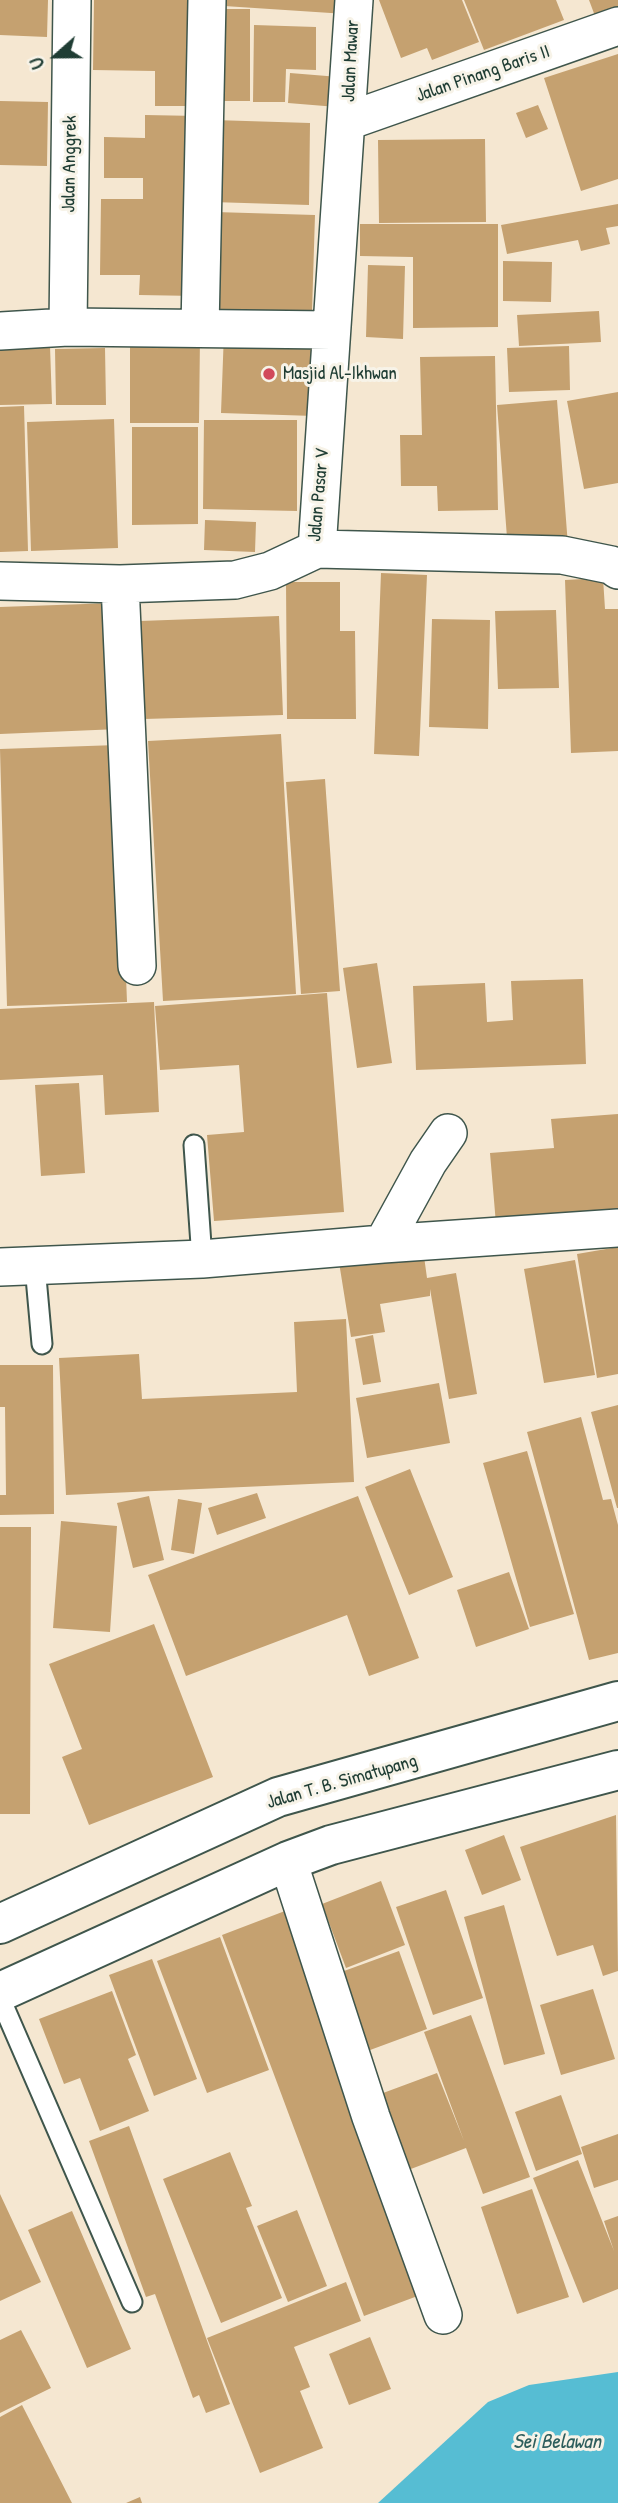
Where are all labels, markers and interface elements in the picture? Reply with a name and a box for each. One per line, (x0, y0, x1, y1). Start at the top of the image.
street label: Jalan Mawar (337, 19, 365, 103)
north arrow (21, 21, 91, 91)
street label: Jalan Pinang Baris II (413, 40, 553, 108)
text: U (22, 54, 50, 73)
street label: Jalan Anggrek (58, 115, 82, 213)
place label: Masjid Al-Ikhwan (283, 363, 397, 385)
marker: Masjid Al-Ikhwan (261, 366, 277, 382)
street label: Jalan Pasar V (304, 447, 334, 543)
street label: Jalan T. B. Simatupang (264, 1750, 420, 1814)
water label: Sei Belawan (513, 2429, 601, 2455)

